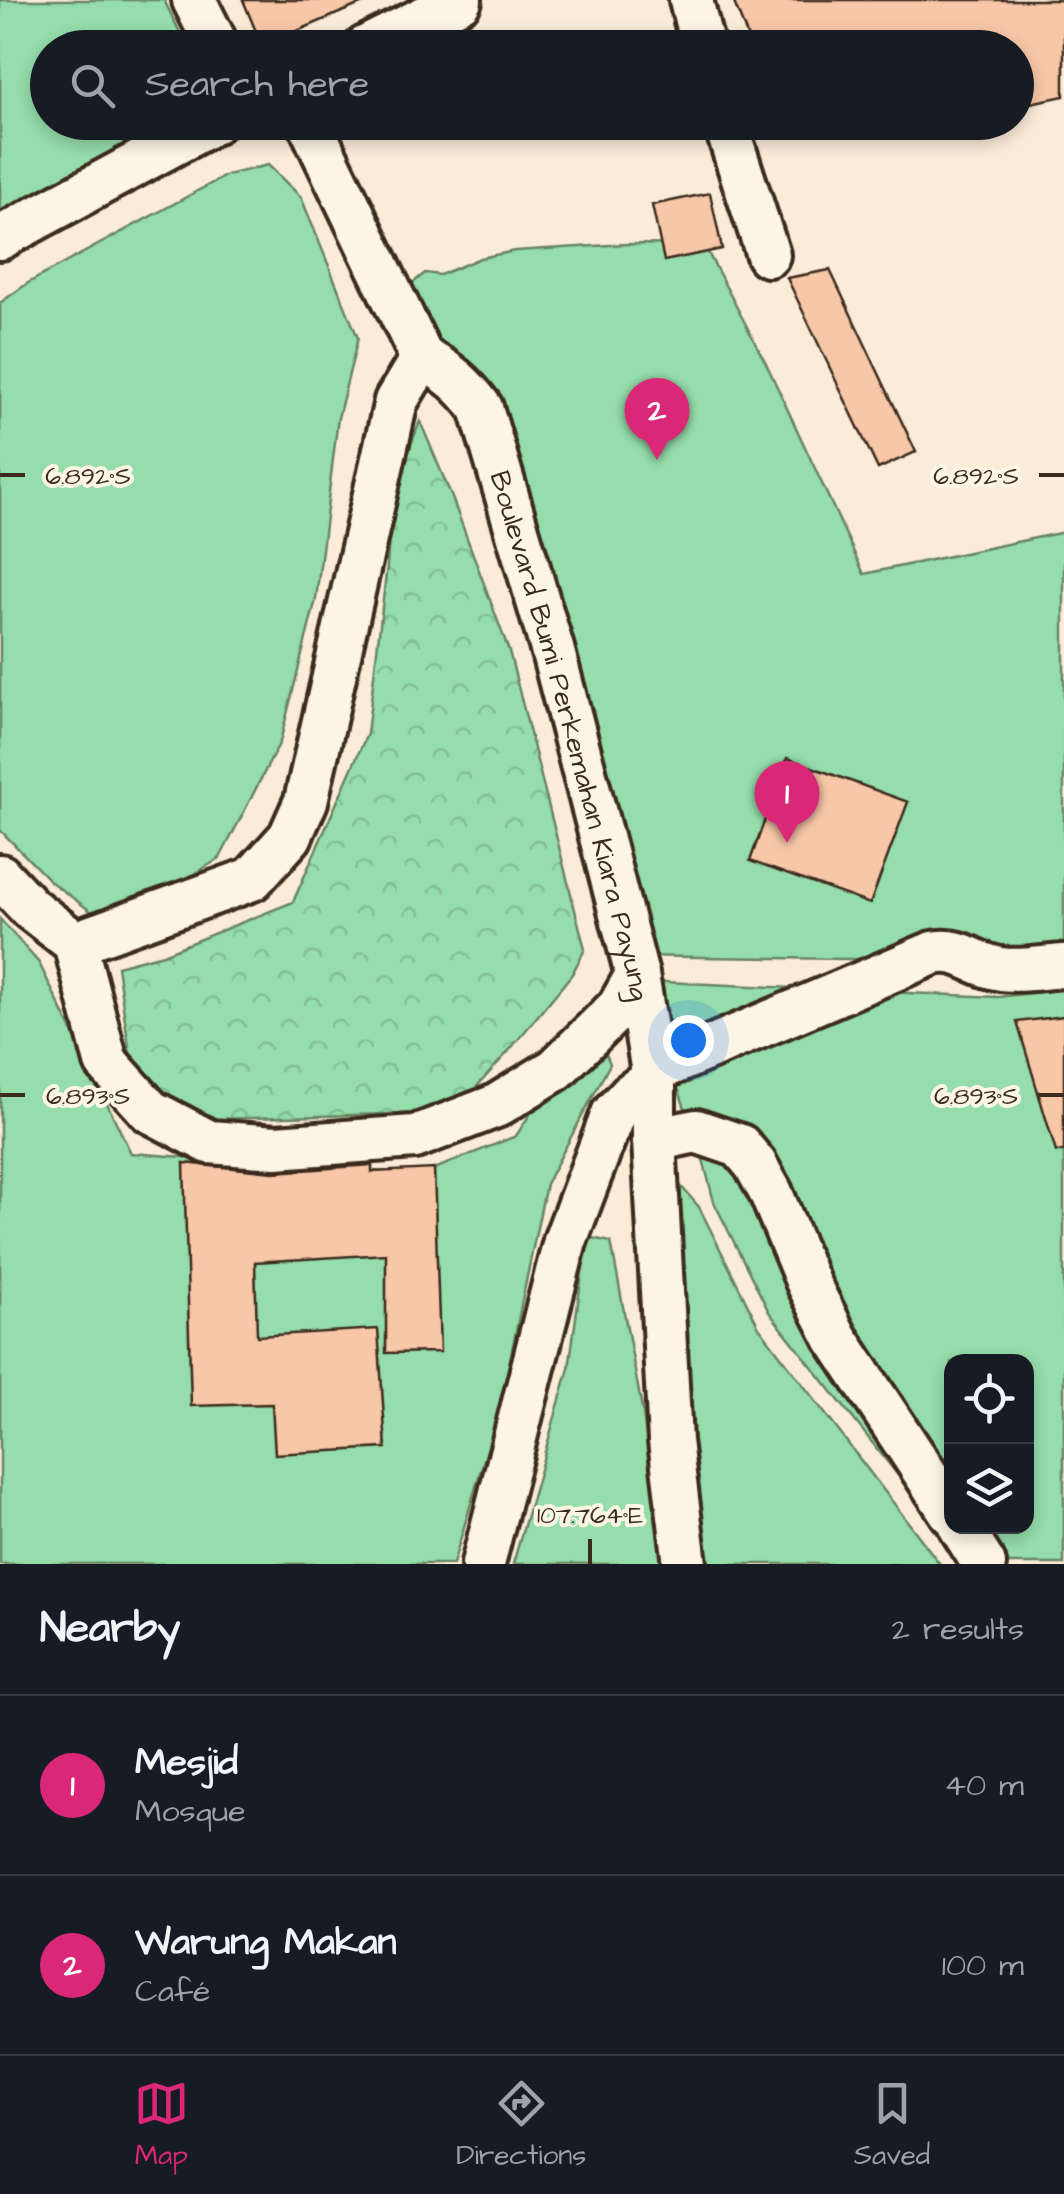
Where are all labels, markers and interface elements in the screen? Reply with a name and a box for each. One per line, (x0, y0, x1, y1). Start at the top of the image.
search box (30, 30, 1034, 140)
icon: search (65, 58, 120, 113)
text: Search here (145, 59, 369, 111)
pin: 2 (624, 378, 690, 460)
text: 6.892°S (45, 459, 131, 494)
text: 6.892°S (933, 459, 1019, 494)
street label: Boulevard Bumi Perkemahan Kiara Payung (480, 466, 659, 1004)
pin: 1 (754, 760, 820, 843)
your location (663, 1015, 714, 1066)
text: 6.893°S (46, 1079, 130, 1114)
text: 6.893°S (934, 1079, 1018, 1114)
map controls (944, 1354, 1034, 1534)
button: locate (944, 1354, 1034, 1444)
button: layers (944, 1444, 1034, 1534)
text: 107.764°E (537, 1498, 643, 1533)
text: Nearby (40, 1600, 180, 1658)
text: 2 results (892, 1607, 1024, 1652)
text: Mesjid (135, 1737, 238, 1789)
text: 1 (70, 1763, 75, 1808)
text: 40 m (944, 1763, 1024, 1808)
text: Mosque (135, 1789, 246, 1834)
text: Warung Makan (135, 1917, 397, 1969)
text: 2 (63, 1943, 82, 1988)
text: 100 m (942, 1943, 1024, 1988)
text: Café (135, 1969, 210, 2014)
tab: Map (134, 2076, 189, 2175)
tab: Directions (456, 2076, 586, 2175)
tab: Saved (854, 2076, 930, 2175)

